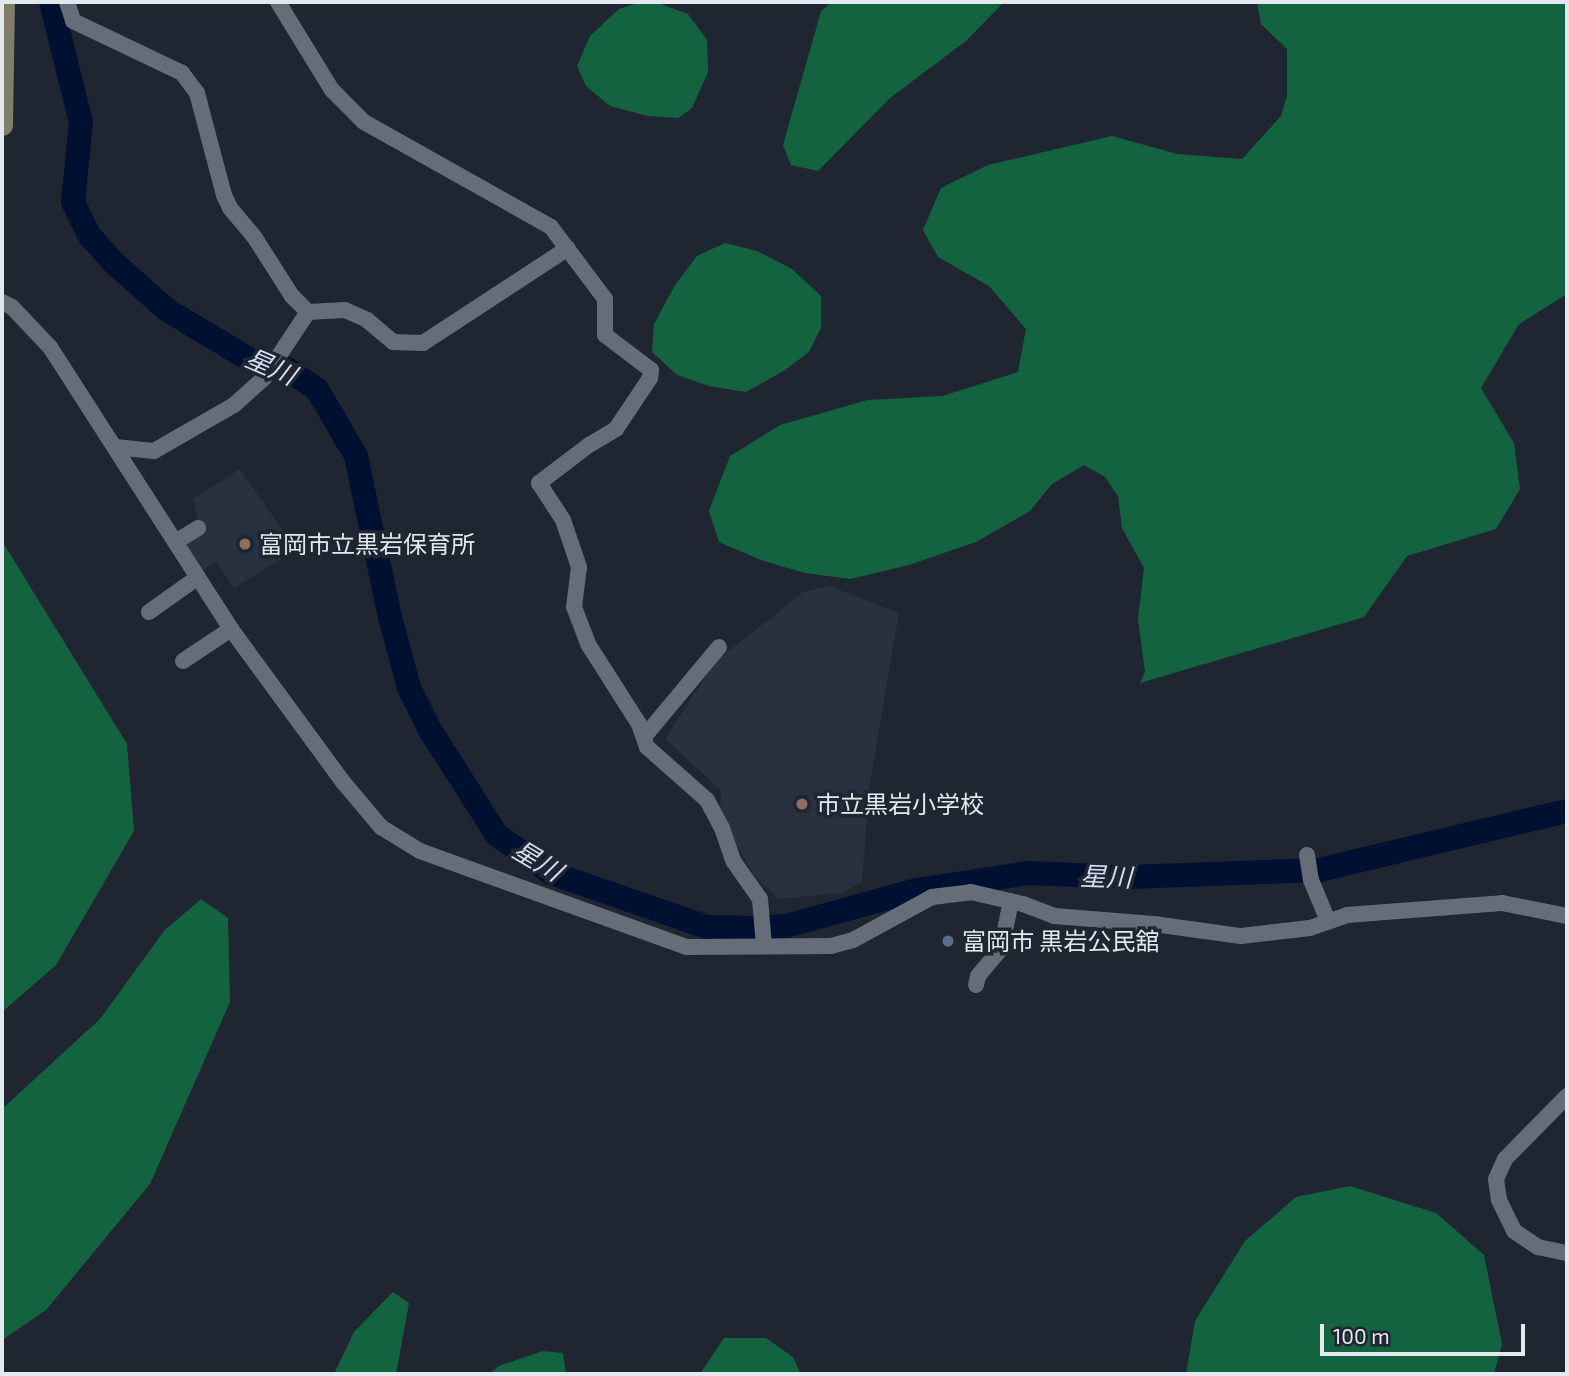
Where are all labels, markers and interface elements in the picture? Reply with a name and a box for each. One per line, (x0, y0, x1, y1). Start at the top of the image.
water label: 星川 (241, 341, 301, 391)
place label: 富岡市立黒岩保育所 (259, 530, 475, 558)
marker: 富岡市立黒岩保育所 (237, 536, 253, 552)
place label: 市立黒岩小学校 (816, 790, 984, 818)
marker: 市立黒岩小学校 (794, 796, 810, 812)
water label: 星川 (508, 833, 568, 887)
water label: 星川 (1079, 860, 1133, 892)
place label: 富岡市 黒岩公民舘 (962, 927, 1159, 955)
marker: 富岡市 黒岩公民舘 (940, 933, 956, 949)
scale bar (1324, 1310, 1529, 1354)
text: 100 m (1333, 1323, 1390, 1348)

